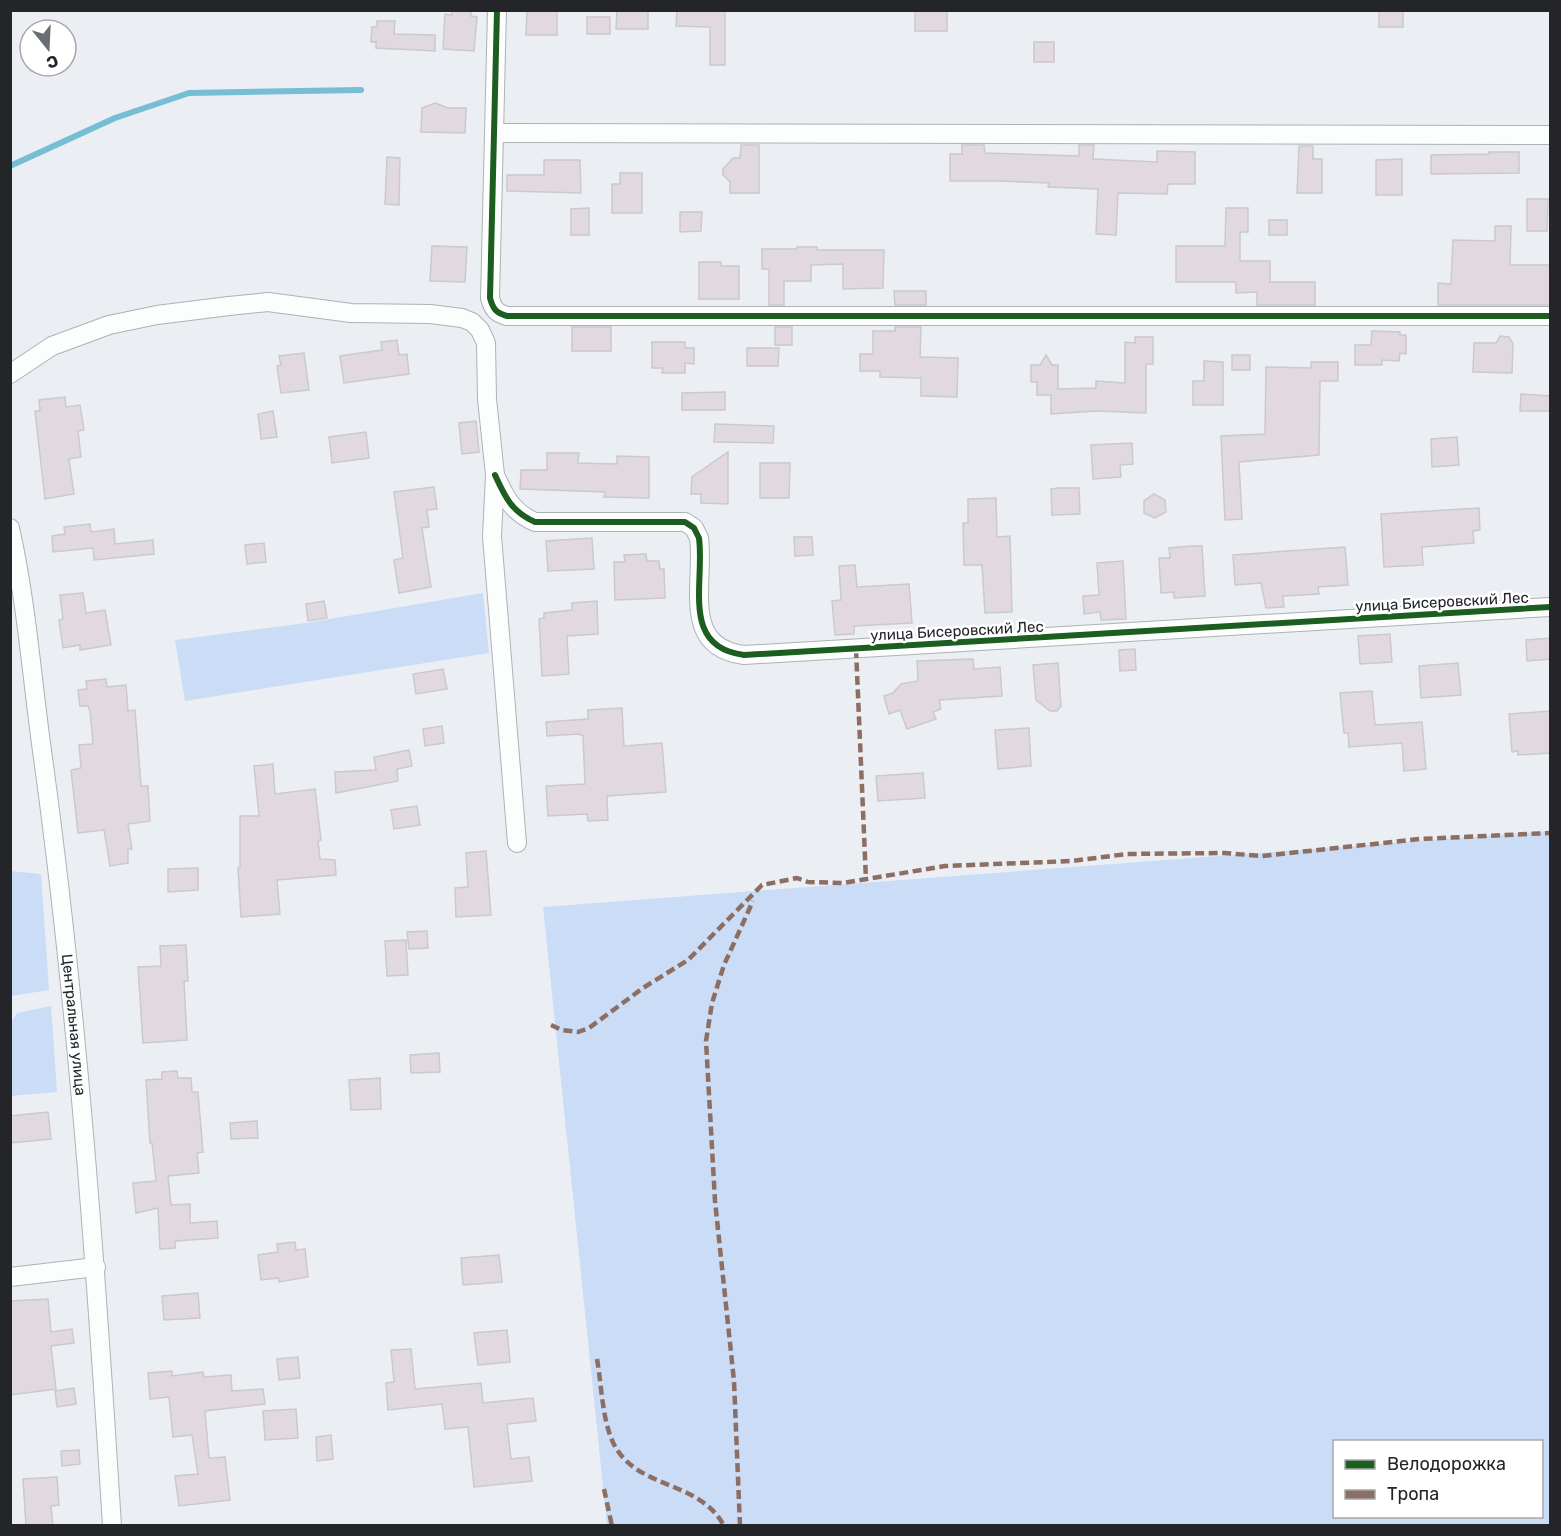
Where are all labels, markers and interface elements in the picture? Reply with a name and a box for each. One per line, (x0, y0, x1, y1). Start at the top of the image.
north arrow (18, 18, 78, 78)
text: С (44, 51, 61, 73)
street label: улица Бисеровский Лес (1355, 588, 1529, 616)
street label: улица Бисеровский Лес (870, 617, 1044, 645)
street label: Центральная улица (58, 953, 90, 1096)
legend (1333, 1440, 1543, 1518)
text: Велодорожка (1387, 1453, 1506, 1475)
text: Тропа (1387, 1483, 1439, 1505)

